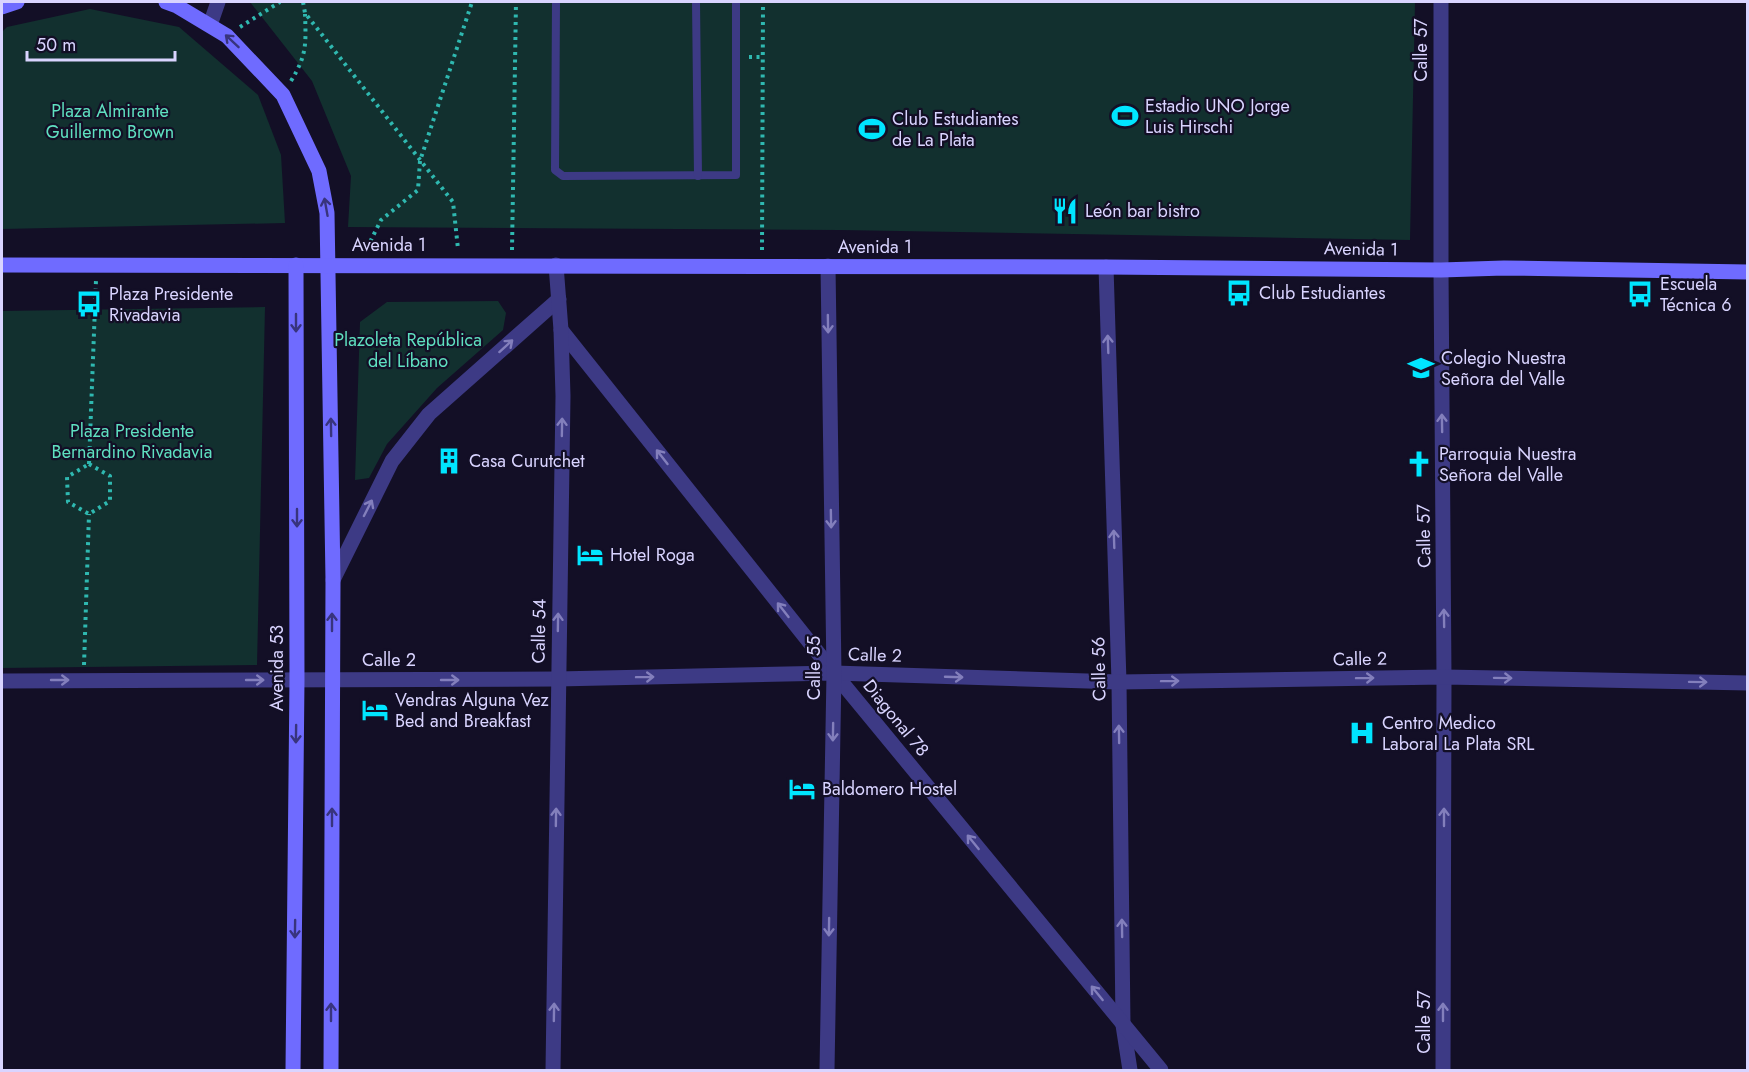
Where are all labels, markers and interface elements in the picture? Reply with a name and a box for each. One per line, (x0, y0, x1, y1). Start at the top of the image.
street label: Calle 57 (1408, 18, 1434, 82)
scale bar (27, 24, 176, 62)
text: 50 m (36, 32, 76, 58)
one-way arrow (224, 34, 239, 48)
place label: Estadio UNO Jorge Luis Hirschi (1145, 93, 1290, 140)
park label: Plaza Almirante Guillermo Brown (46, 98, 174, 145)
sports icon: Estadio UNO Jorge Luis Hirschi (1110, 101, 1140, 131)
place label: Club Estudiantes de La Plata (892, 106, 1018, 153)
sports icon: Club Estudiantes de La Plata (857, 114, 887, 144)
restaurant icon: León bar bistro (1050, 196, 1080, 226)
one-way arrow (320, 197, 331, 217)
place label: León bar bistro (1085, 198, 1200, 224)
street label: Avenida 1 (352, 232, 426, 258)
street label: Avenida 1 (838, 234, 912, 260)
street label: Avenida 1 (1324, 235, 1398, 263)
place label: Escuela Técnica 6 (1660, 271, 1732, 318)
bus stop icon: Club Estudiantes (1224, 278, 1254, 308)
bus stop icon: Escuela Técnica 6 (1625, 279, 1655, 309)
place label: Club Estudiantes (1259, 280, 1385, 306)
place label: Plaza Presidente Rivadavia (109, 281, 233, 328)
bus stop icon: Plaza Presidente Rivadavia (74, 289, 104, 319)
one-way arrow (290, 313, 302, 333)
one-way arrow (823, 314, 834, 334)
park label: Plazoleta República del Líbano (334, 327, 482, 374)
one-way arrow (1103, 334, 1114, 354)
one-way arrow (498, 339, 514, 352)
place label: Colegio Nuestra Señora del Valle (1441, 345, 1566, 392)
school or university icon: Colegio Nuestra Señora del Valle (1406, 353, 1436, 383)
one-way arrow (1436, 414, 1448, 434)
park label: Plaza Presidente Bernardino Rivadavia (52, 418, 212, 465)
one-way arrow (325, 418, 337, 438)
one-way arrow (556, 418, 568, 438)
place label: Parroquia Nuestra Señora del Valle (1439, 441, 1576, 488)
building icon: Casa Curutchet (434, 446, 464, 476)
place label: Casa Curutchet (469, 448, 585, 474)
one-way arrow (656, 449, 669, 465)
church icon: Parroquia Nuestra Señora del Valle (1404, 449, 1434, 479)
one-way arrow (363, 500, 374, 518)
street label: Calle 57 (1410, 503, 1438, 568)
one-way arrow (291, 508, 303, 528)
one-way arrow (826, 509, 837, 529)
one-way arrow (1109, 529, 1120, 549)
hotel icon: Hotel Roga (575, 540, 605, 570)
place label: Hotel Roga (610, 542, 695, 568)
street label: Calle 54 (525, 598, 553, 664)
one-way arrow (777, 602, 790, 618)
one-way arrow (1438, 609, 1450, 629)
one-way arrow (326, 613, 338, 633)
one-way arrow (553, 613, 564, 633)
street label: Avenida 53 (264, 625, 290, 711)
street label: Calle 55 (801, 636, 827, 700)
street label: Calle 56 (1085, 637, 1113, 701)
street label: Calle 2 (847, 641, 903, 669)
street label: Calle 2 (1333, 646, 1387, 672)
street label: Calle 2 (362, 647, 416, 673)
one-way arrow (944, 671, 964, 682)
one-way arrow (634, 672, 654, 683)
one-way arrow (1355, 672, 1375, 684)
one-way arrow (1492, 672, 1512, 684)
one-way arrow (244, 674, 264, 686)
one-way arrow (439, 674, 459, 686)
street label: Diagonal 78 (857, 674, 935, 762)
one-way arrow (49, 675, 69, 686)
one-way arrow (1160, 675, 1180, 687)
one-way arrow (1687, 676, 1707, 688)
place label: Vendras Alguna Vez Bed and Breakfast (395, 687, 550, 734)
hotel icon: Vendras Alguna Vez Bed and Breakfast (360, 695, 390, 725)
place label: Centro Medico Laboral La Plata SRL (1382, 710, 1534, 757)
hospital icon: Centro Medico Laboral La Plata SRL (1347, 718, 1377, 748)
one-way arrow (827, 721, 838, 741)
one-way arrow (291, 724, 302, 744)
one-way arrow (1114, 724, 1125, 744)
hotel icon: Baldomero Hostel (787, 774, 817, 804)
place label: Baldomero Hostel (822, 776, 957, 802)
one-way arrow (326, 808, 338, 828)
one-way arrow (550, 808, 562, 828)
one-way arrow (1438, 808, 1450, 828)
one-way arrow (966, 835, 980, 850)
one-way arrow (823, 916, 835, 936)
one-way arrow (289, 919, 301, 939)
one-way arrow (1116, 919, 1128, 939)
one-way arrow (1090, 985, 1103, 1001)
street label: Calle 57 (1411, 990, 1437, 1054)
one-way arrow (325, 1003, 337, 1023)
one-way arrow (548, 1003, 559, 1023)
one-way arrow (1437, 1003, 1449, 1023)

